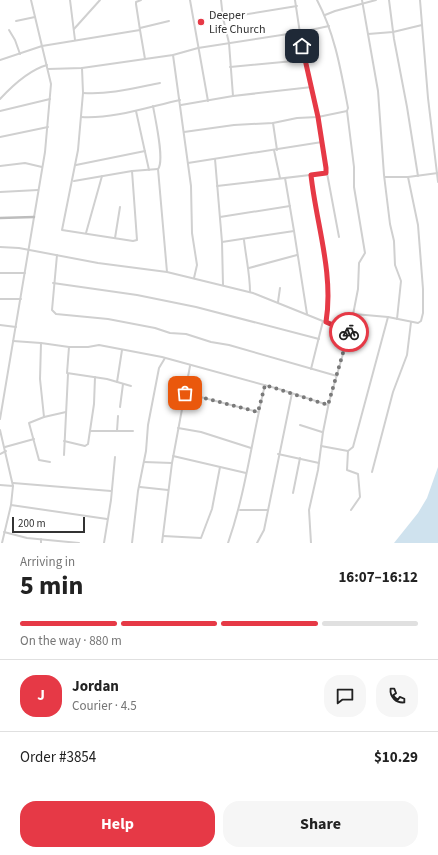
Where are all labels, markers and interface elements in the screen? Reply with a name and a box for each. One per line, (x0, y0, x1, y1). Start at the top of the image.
place label: Deeper Life Church (209, 7, 265, 38)
marker: Deeper Life Church (196, 17, 206, 27)
pin (285, 29, 319, 63)
icon: home (291, 35, 313, 57)
courier (329, 312, 369, 352)
icon: bike (338, 321, 360, 343)
pin (168, 376, 202, 410)
icon: bag (174, 382, 196, 404)
scale bar (12, 515, 85, 534)
text: 200 m (18, 516, 46, 531)
text: Arriving in (20, 553, 75, 571)
text: 5 min (20, 567, 83, 604)
text: 16:07–16:12 (338, 567, 418, 588)
text: On the way · 880 m (20, 632, 122, 650)
button: chat (324, 675, 366, 717)
button: phone (376, 675, 418, 717)
text: Jordan (72, 676, 119, 697)
text: J (37, 685, 45, 706)
text: Courier · 4.5 (72, 697, 137, 715)
text: Order #3854 (20, 747, 96, 768)
text: $10.29 (374, 747, 418, 768)
button: Help (20, 801, 215, 847)
button: Share (223, 801, 418, 847)

